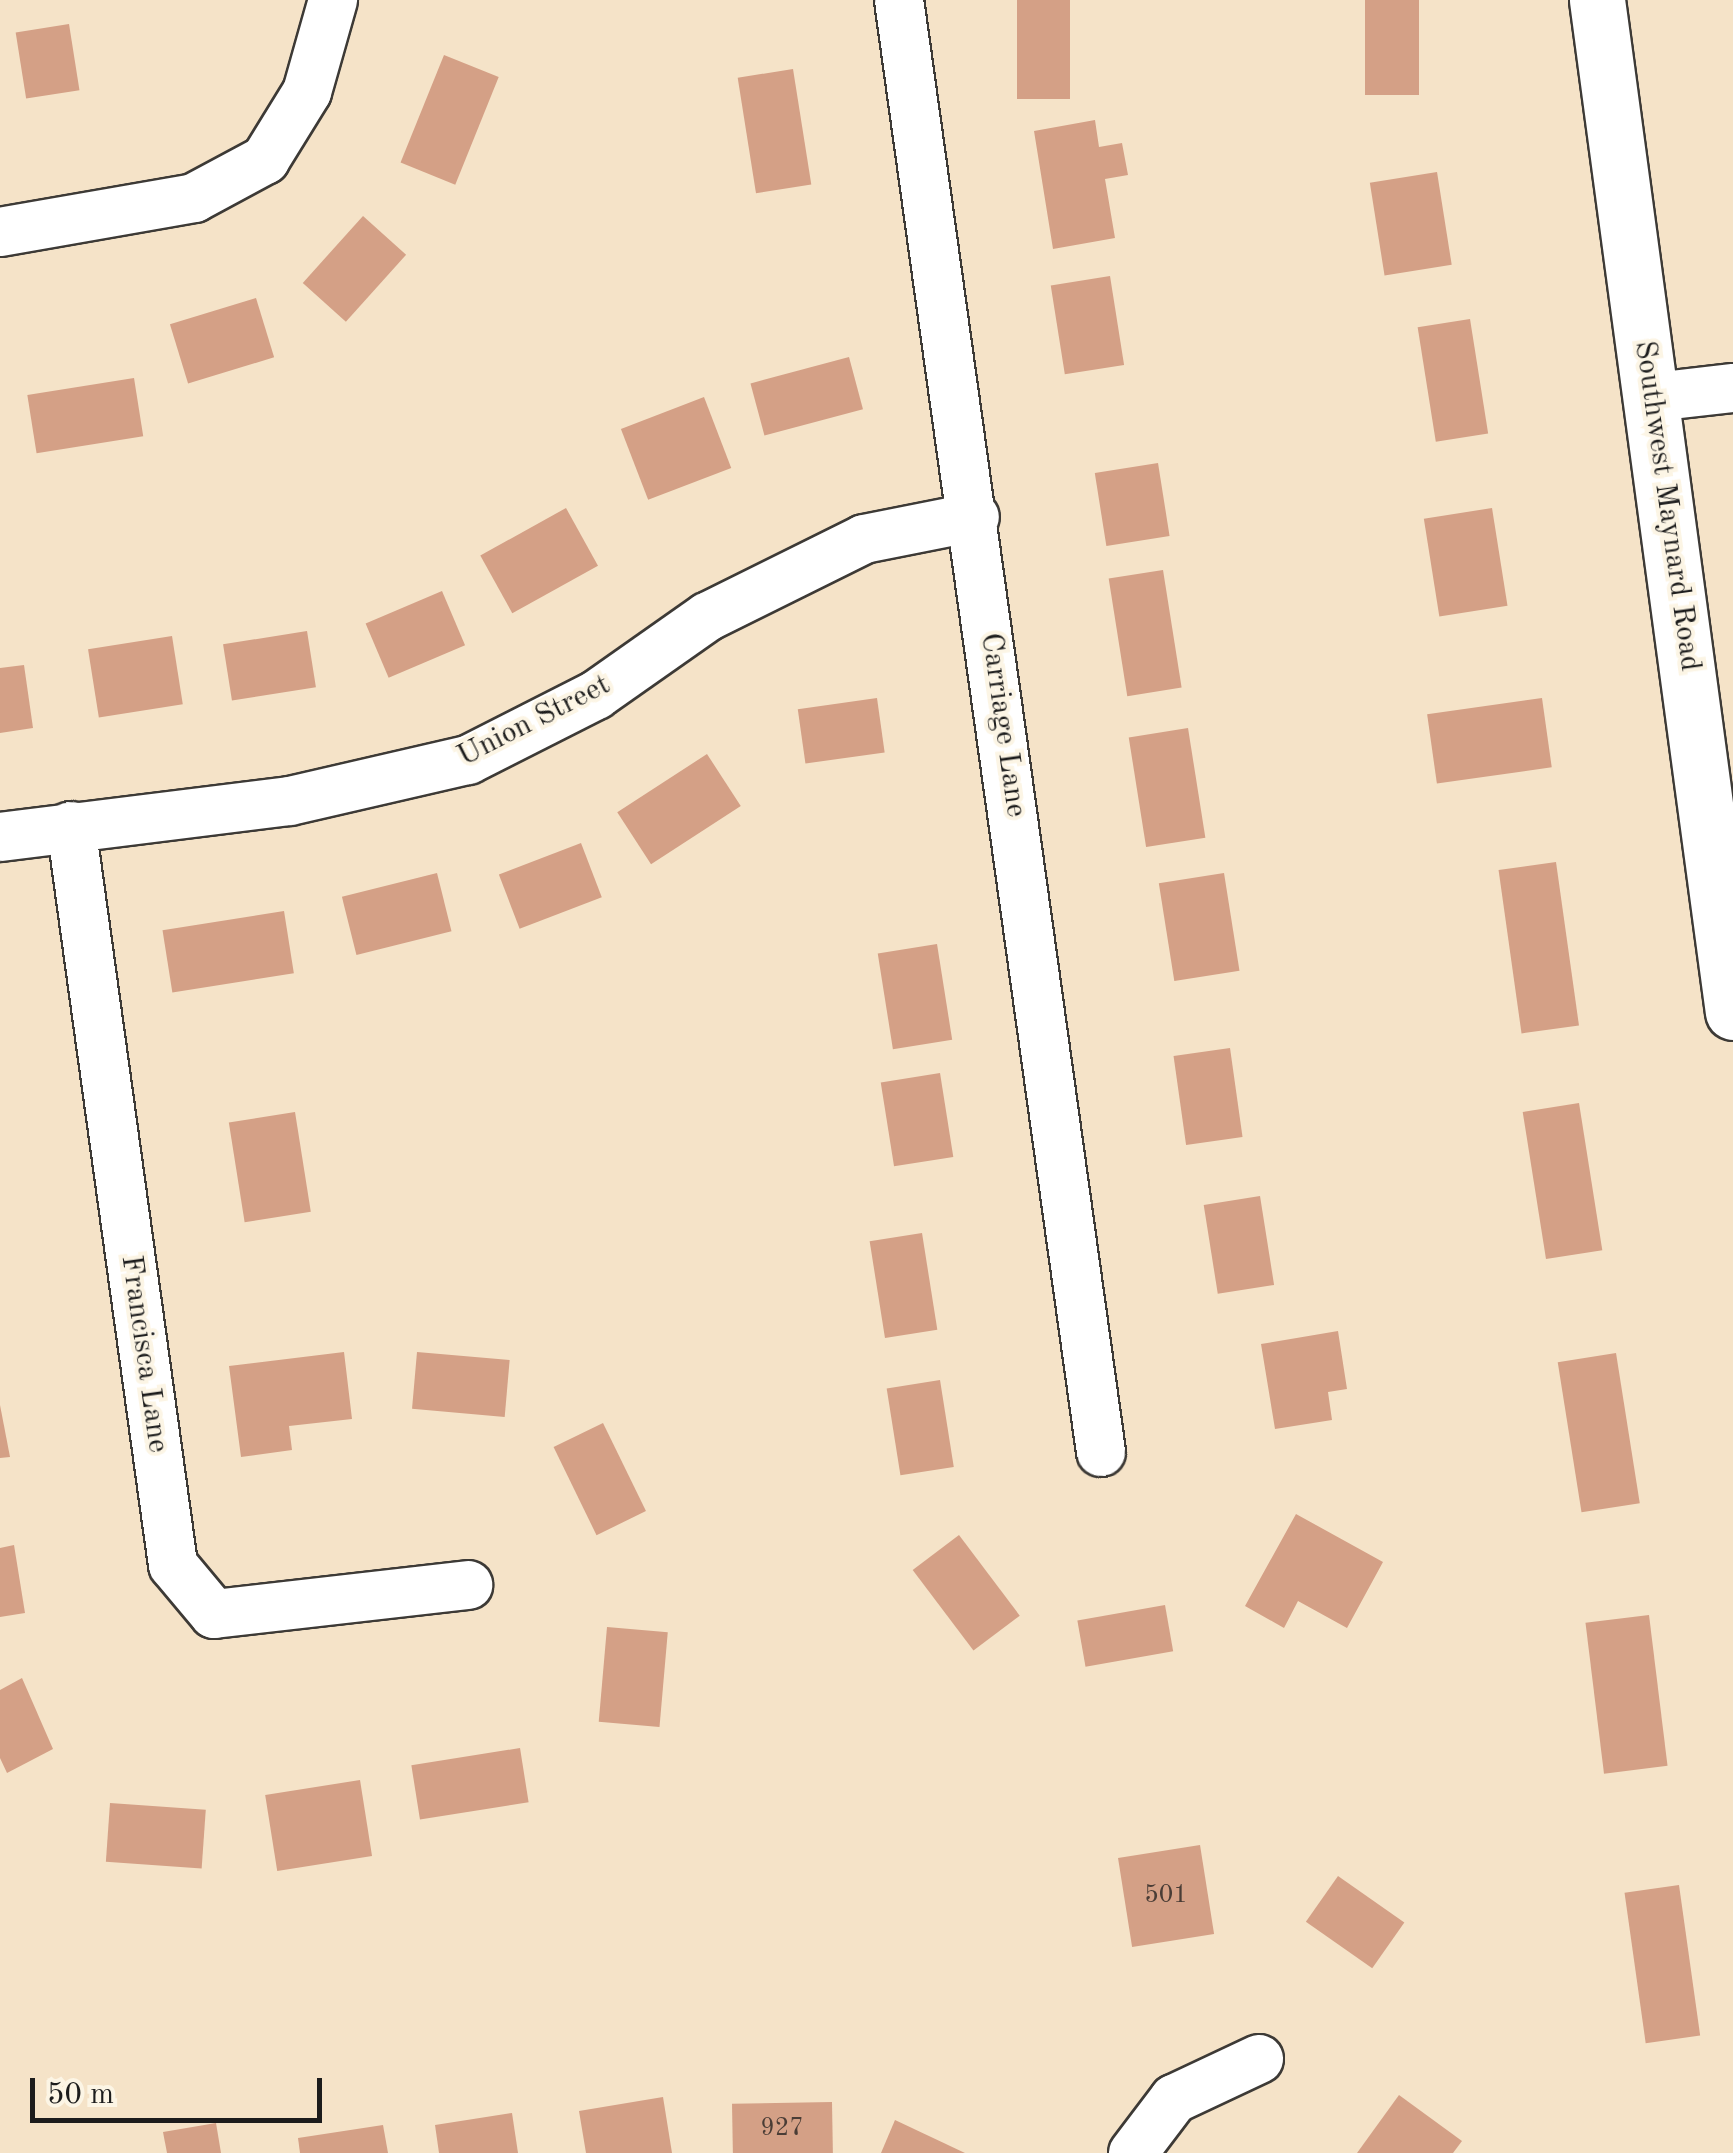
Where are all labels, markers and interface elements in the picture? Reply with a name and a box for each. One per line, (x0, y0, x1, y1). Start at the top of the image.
street label: Southwest Maynard Road (1626, 338, 1708, 674)
street label: Carriage Lane (972, 631, 1034, 819)
street label: Union Street (452, 667, 616, 775)
street label: Francisca Lane (112, 1253, 176, 1455)
house number: 501 (1144, 1881, 1188, 1911)
scale bar (35, 2058, 328, 2120)
text: 50 m (47, 2080, 114, 2110)
house number: 927 (760, 2114, 804, 2144)

